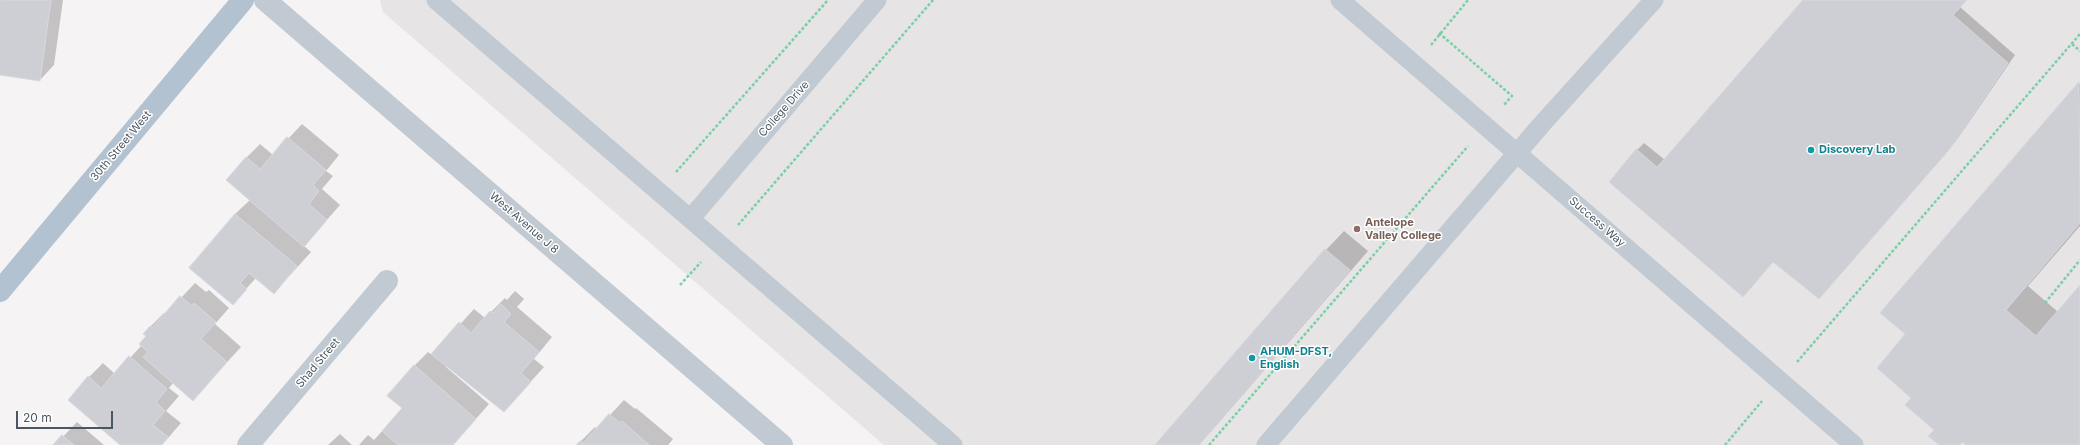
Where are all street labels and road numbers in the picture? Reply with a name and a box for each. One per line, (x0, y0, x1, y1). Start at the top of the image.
street label: College Drive (756, 78, 812, 140)
street label: 30th Street West (88, 108, 154, 184)
street label: West Avenue J 8 (487, 189, 561, 257)
street label: Success Way (1566, 194, 1628, 250)
street label: Shad Street (293, 336, 343, 390)

